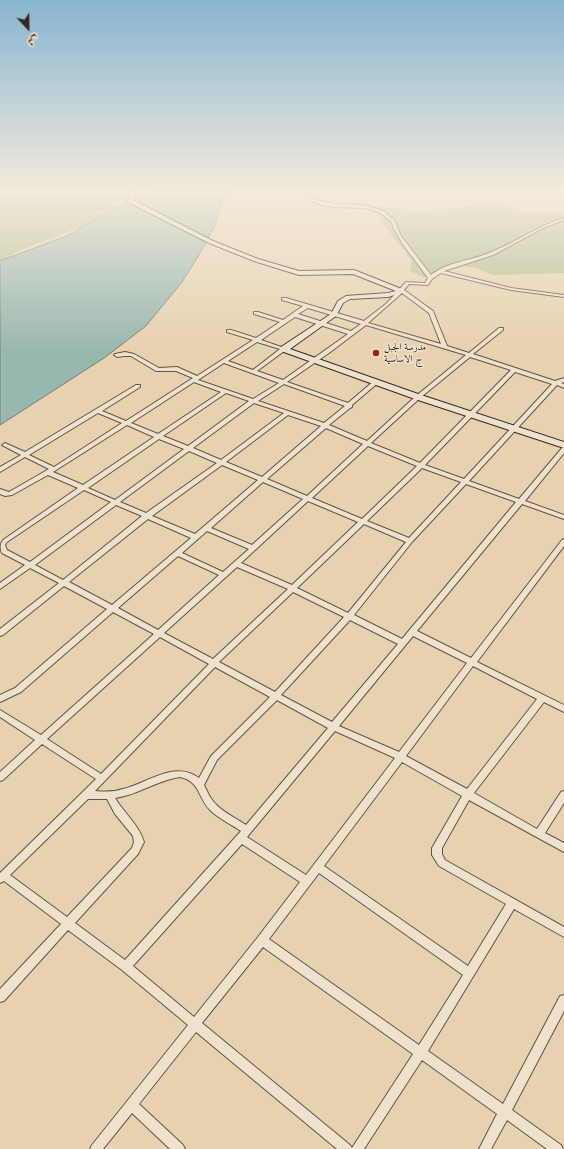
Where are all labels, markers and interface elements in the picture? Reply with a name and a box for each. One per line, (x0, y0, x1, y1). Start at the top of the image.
north arrow (8, 8, 48, 48)
text: ش (26, 32, 40, 47)
place label: مدرسة الجبل ج الاساسية (384, 341, 426, 364)
marker: مدرسة الجبل ج الاساسية (371, 348, 381, 358)

